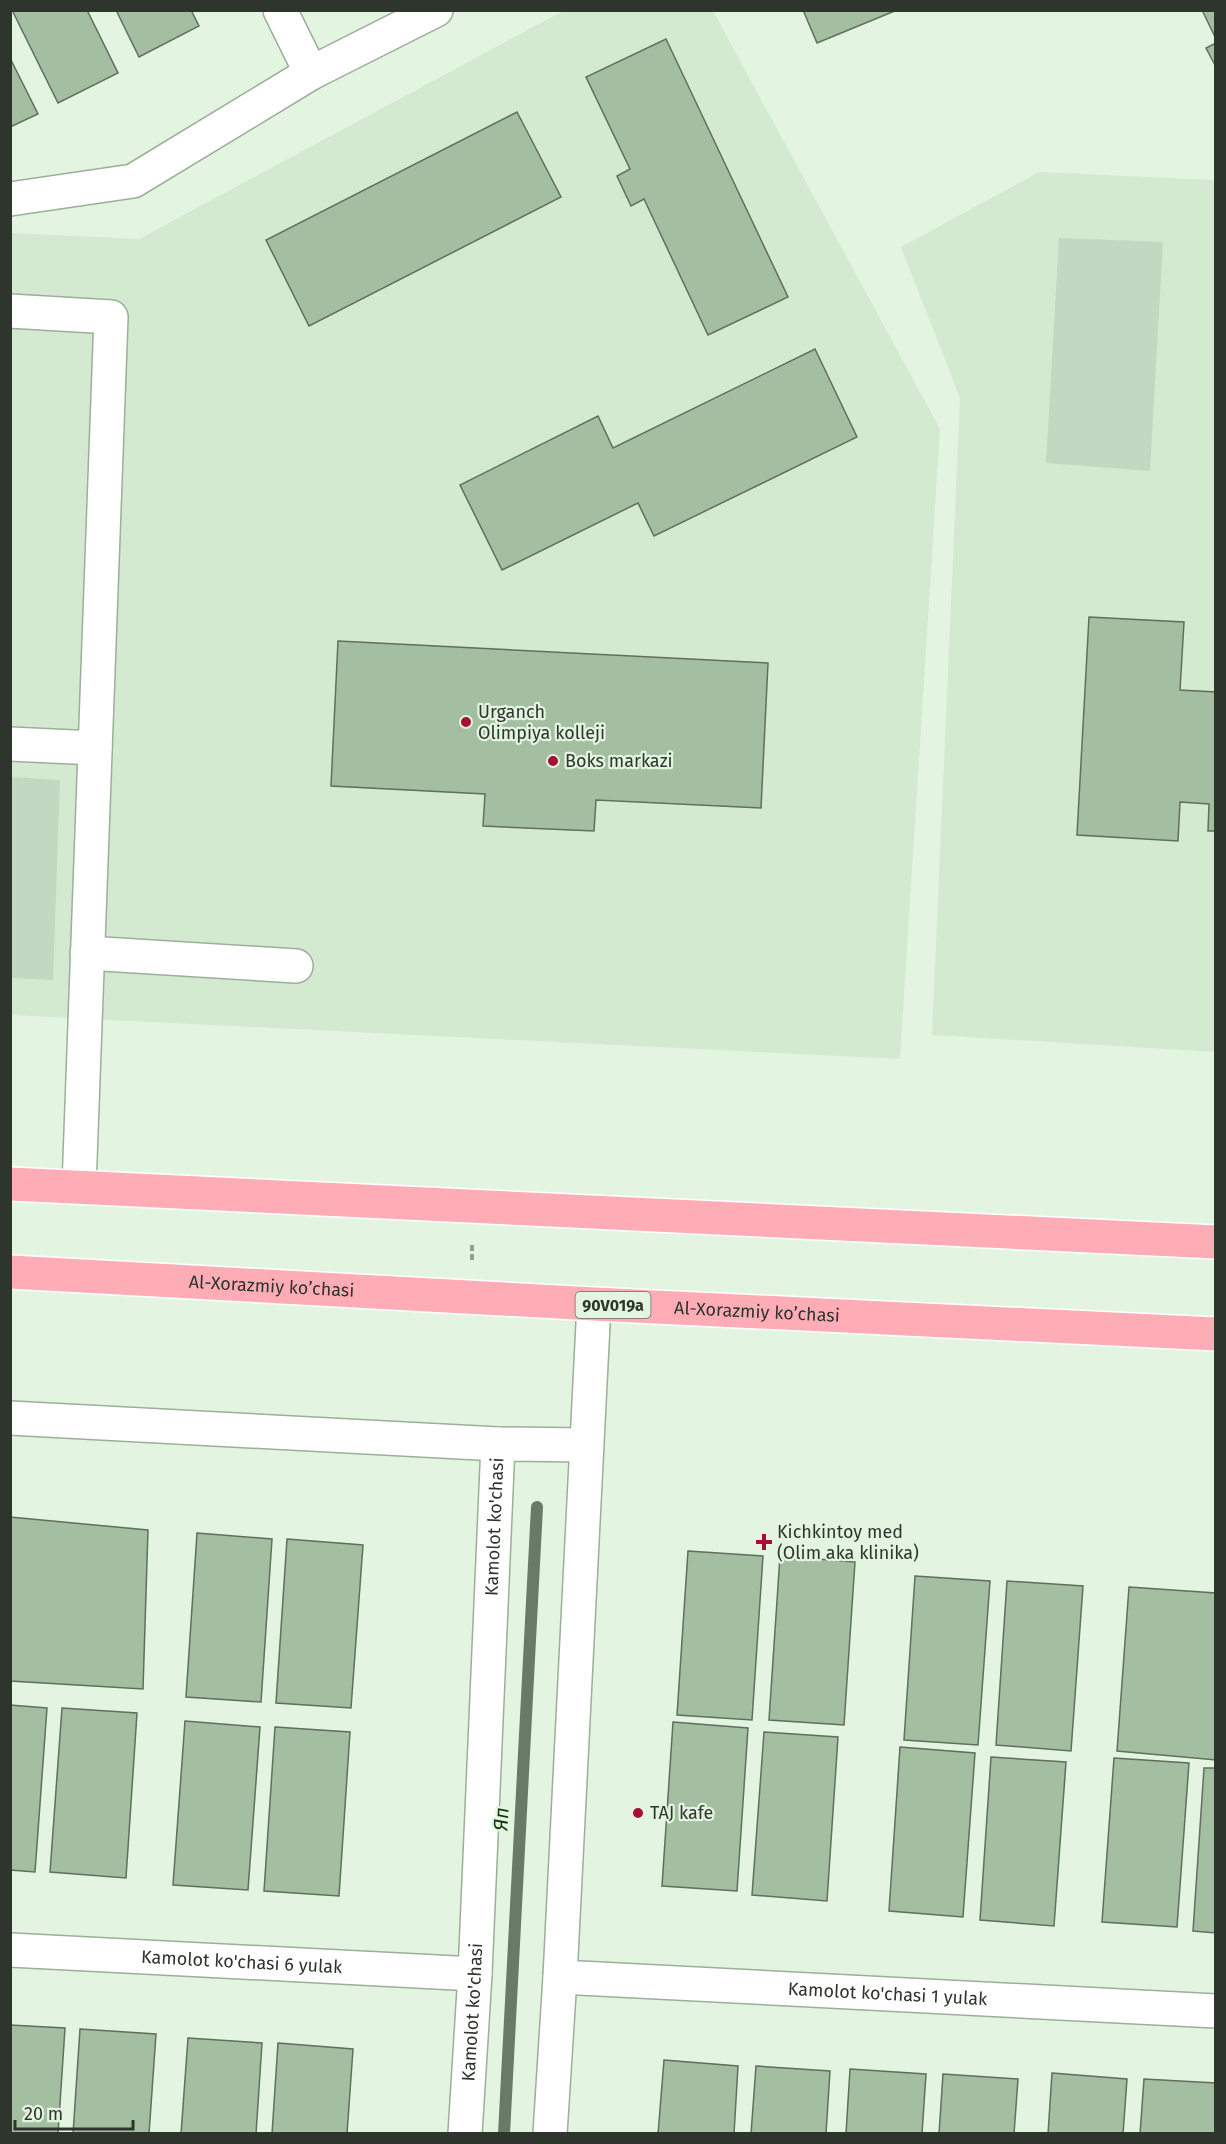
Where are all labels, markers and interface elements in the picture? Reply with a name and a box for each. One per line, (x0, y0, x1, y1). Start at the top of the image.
place label: Urganch Olimpiya kolleji (478, 701, 605, 744)
marker: Urganch Olimpiya kolleji (459, 715, 473, 729)
place label: Boks markazi (565, 750, 673, 772)
marker: Boks markazi (546, 754, 560, 768)
street label: Al-Xorazmiy ko’chasi (188, 1271, 355, 1302)
road number: 90V019a (576, 1292, 650, 1318)
street label: Al-Xorazmiy ko’chasi (674, 1297, 840, 1327)
street label: Kamolot ko'chasi (480, 1457, 508, 1596)
place label: Kichkintoy med (Olim aka klinika) (777, 1521, 919, 1564)
marker: Kichkintoy med (Olim aka klinika) (755, 1533, 773, 1551)
place label: TAJ kafe (650, 1802, 713, 1824)
water label: Яп (488, 1806, 514, 1833)
marker: TAJ kafe (631, 1806, 645, 1820)
street label: Kamolot ko'chasi (457, 1943, 487, 2082)
street label: Kamolot ko'chasi 6 yulak (141, 1946, 344, 1978)
street label: Kamolot ko'chasi 1 yulak (787, 1978, 989, 2010)
scale bar (15, 2093, 134, 2131)
text: 20 m (24, 2103, 63, 2125)

